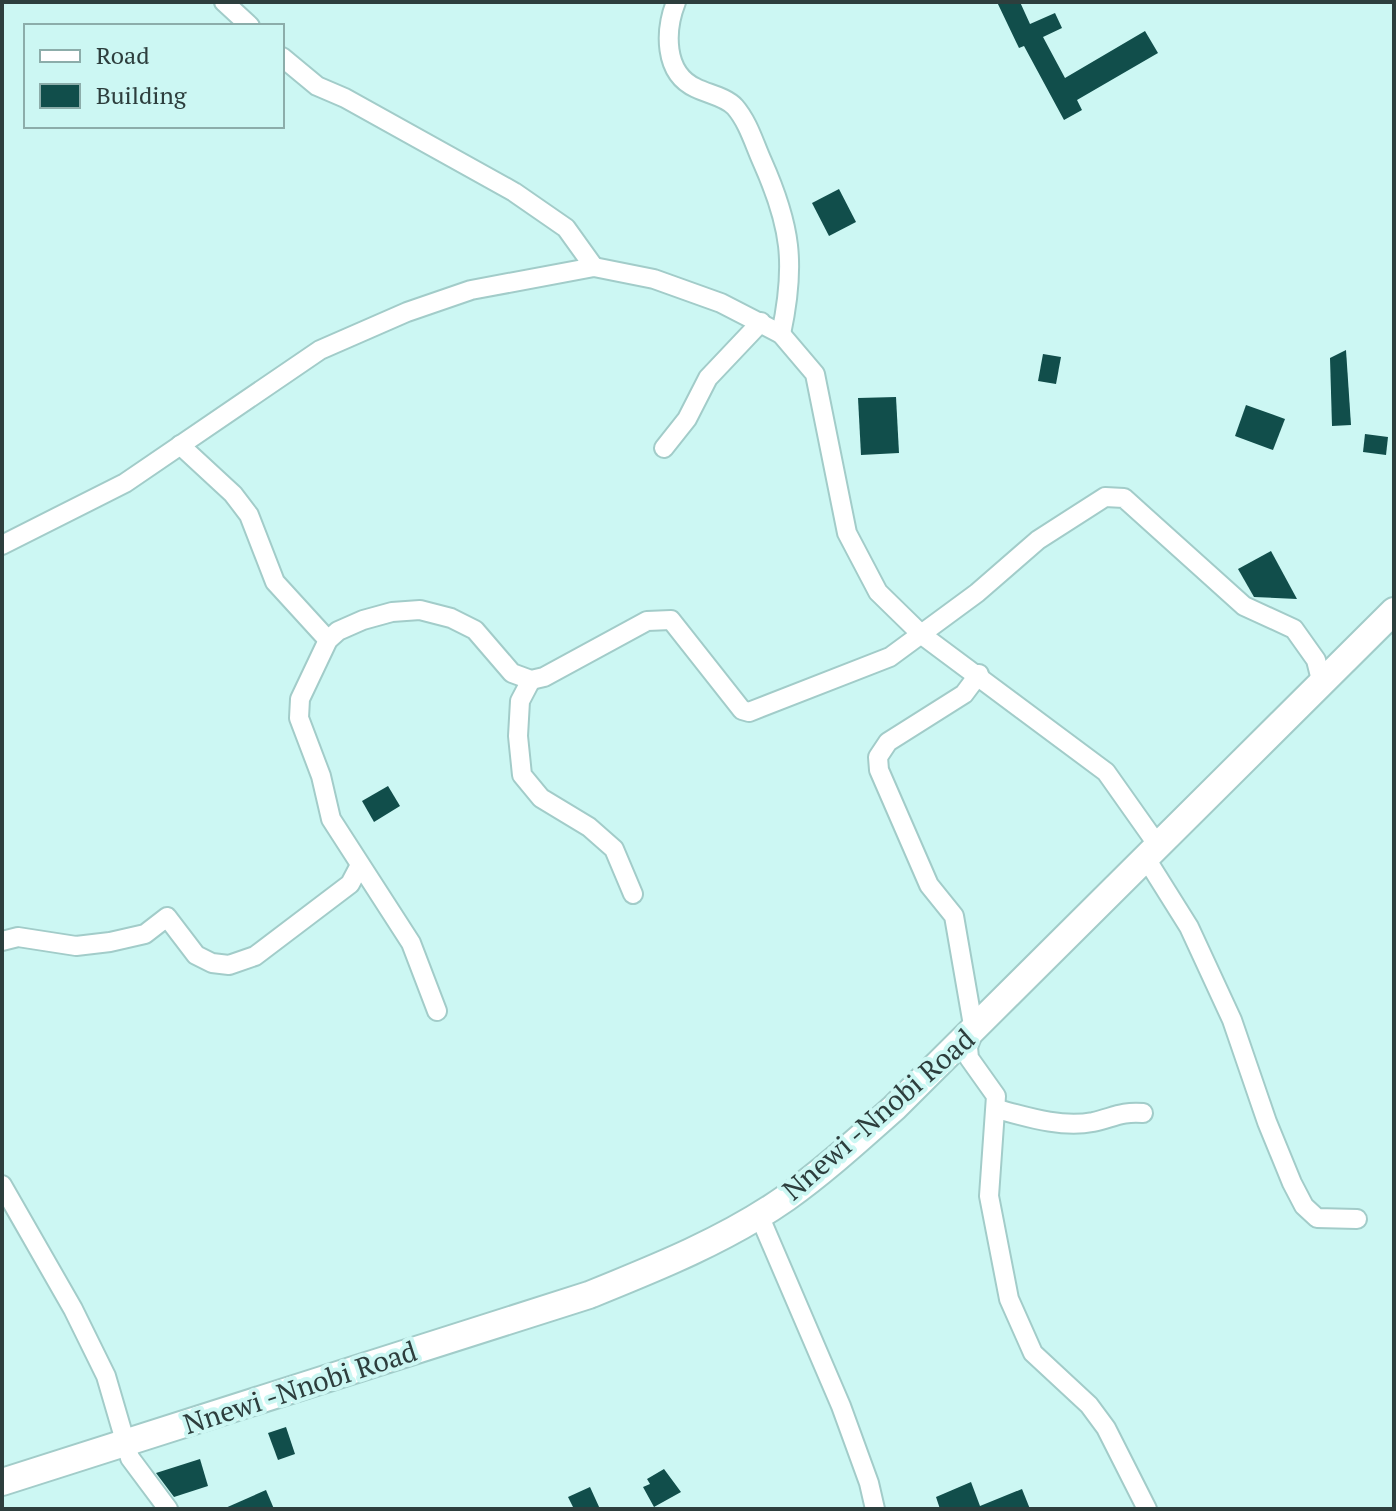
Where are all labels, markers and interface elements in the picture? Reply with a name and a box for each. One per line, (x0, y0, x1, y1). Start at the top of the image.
legend (24, 24, 284, 128)
text: Road (96, 39, 150, 71)
text: Building (96, 79, 187, 111)
street label: Nnewi -Nnobi Road (774, 1020, 982, 1208)
street label: Nnewi -Nnobi Road (179, 1332, 421, 1442)

